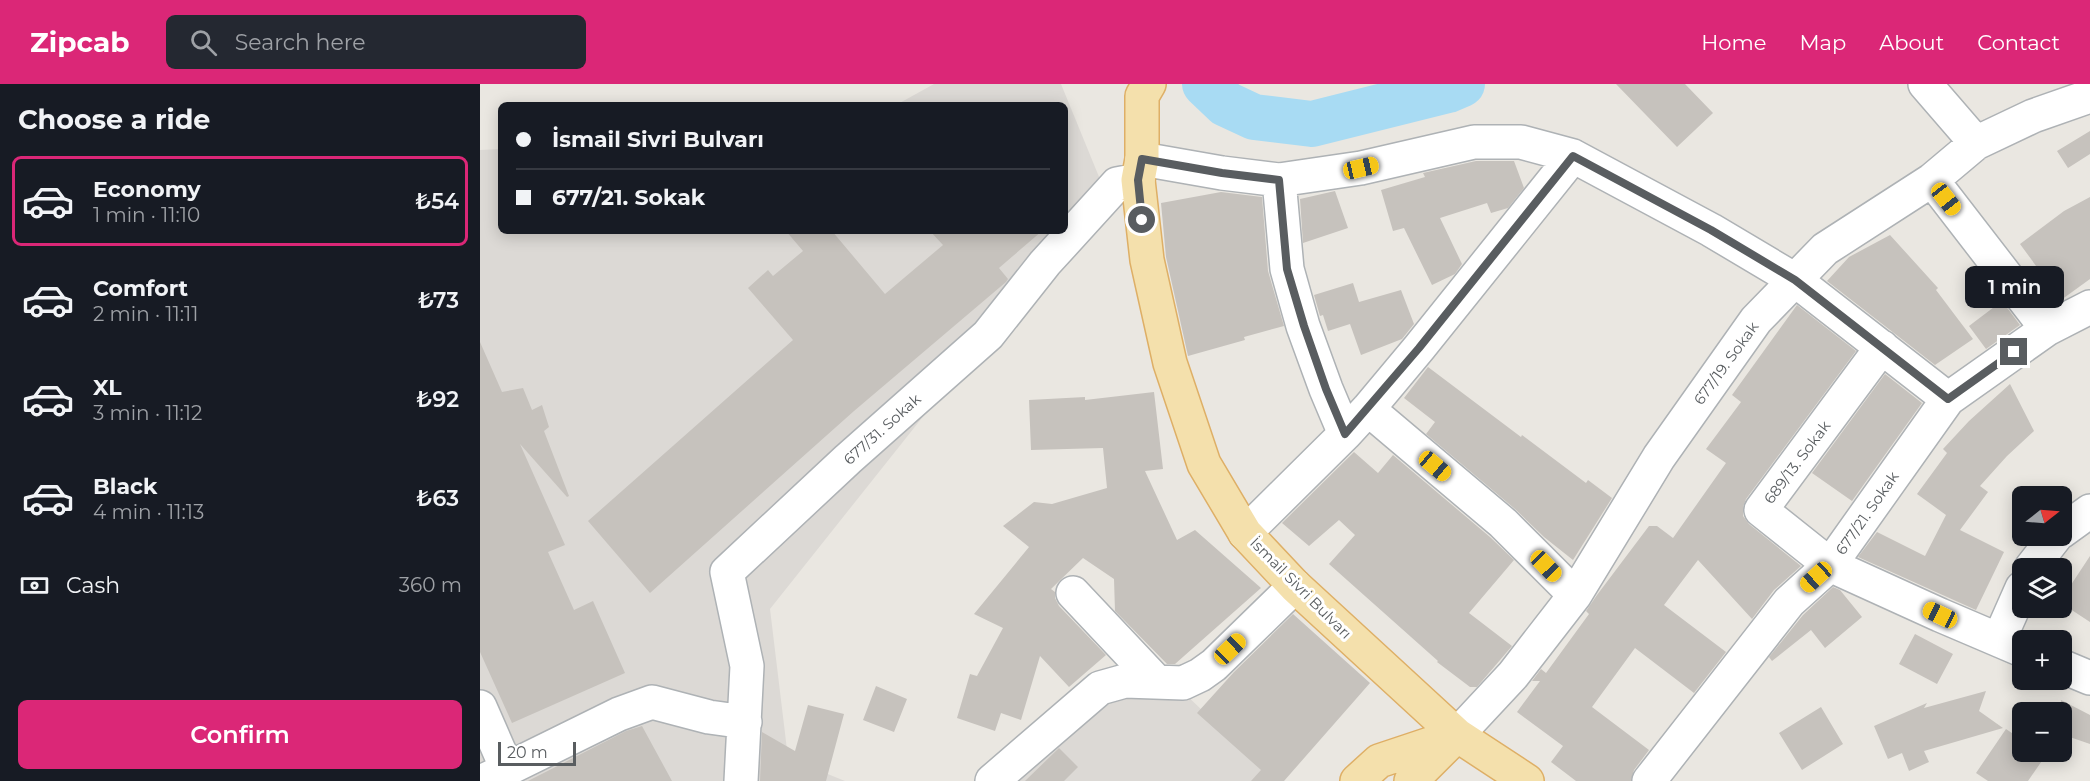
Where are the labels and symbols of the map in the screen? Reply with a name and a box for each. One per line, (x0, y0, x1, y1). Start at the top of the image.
car (1341, 155, 1381, 181)
car (1928, 179, 1964, 219)
route start (1128, 206, 1155, 233)
callout: 1 min (1964, 265, 2063, 307)
street label: 677/19. Sokak (1689, 318, 1763, 408)
route end (2000, 338, 2027, 365)
street label: 677/31. Sokak (839, 389, 925, 469)
street label: 689/13. Sokak (1760, 417, 1834, 507)
car (1415, 448, 1455, 484)
street label: 677/21. Sokak (1831, 468, 1903, 558)
north arrow (2012, 486, 2072, 546)
street label: İsmail Sivri Bulvarı (1246, 533, 1356, 643)
car (1527, 547, 1565, 585)
car (1797, 558, 1835, 596)
car (1920, 599, 1960, 631)
car (1211, 630, 1249, 668)
scale bar (498, 739, 576, 766)

